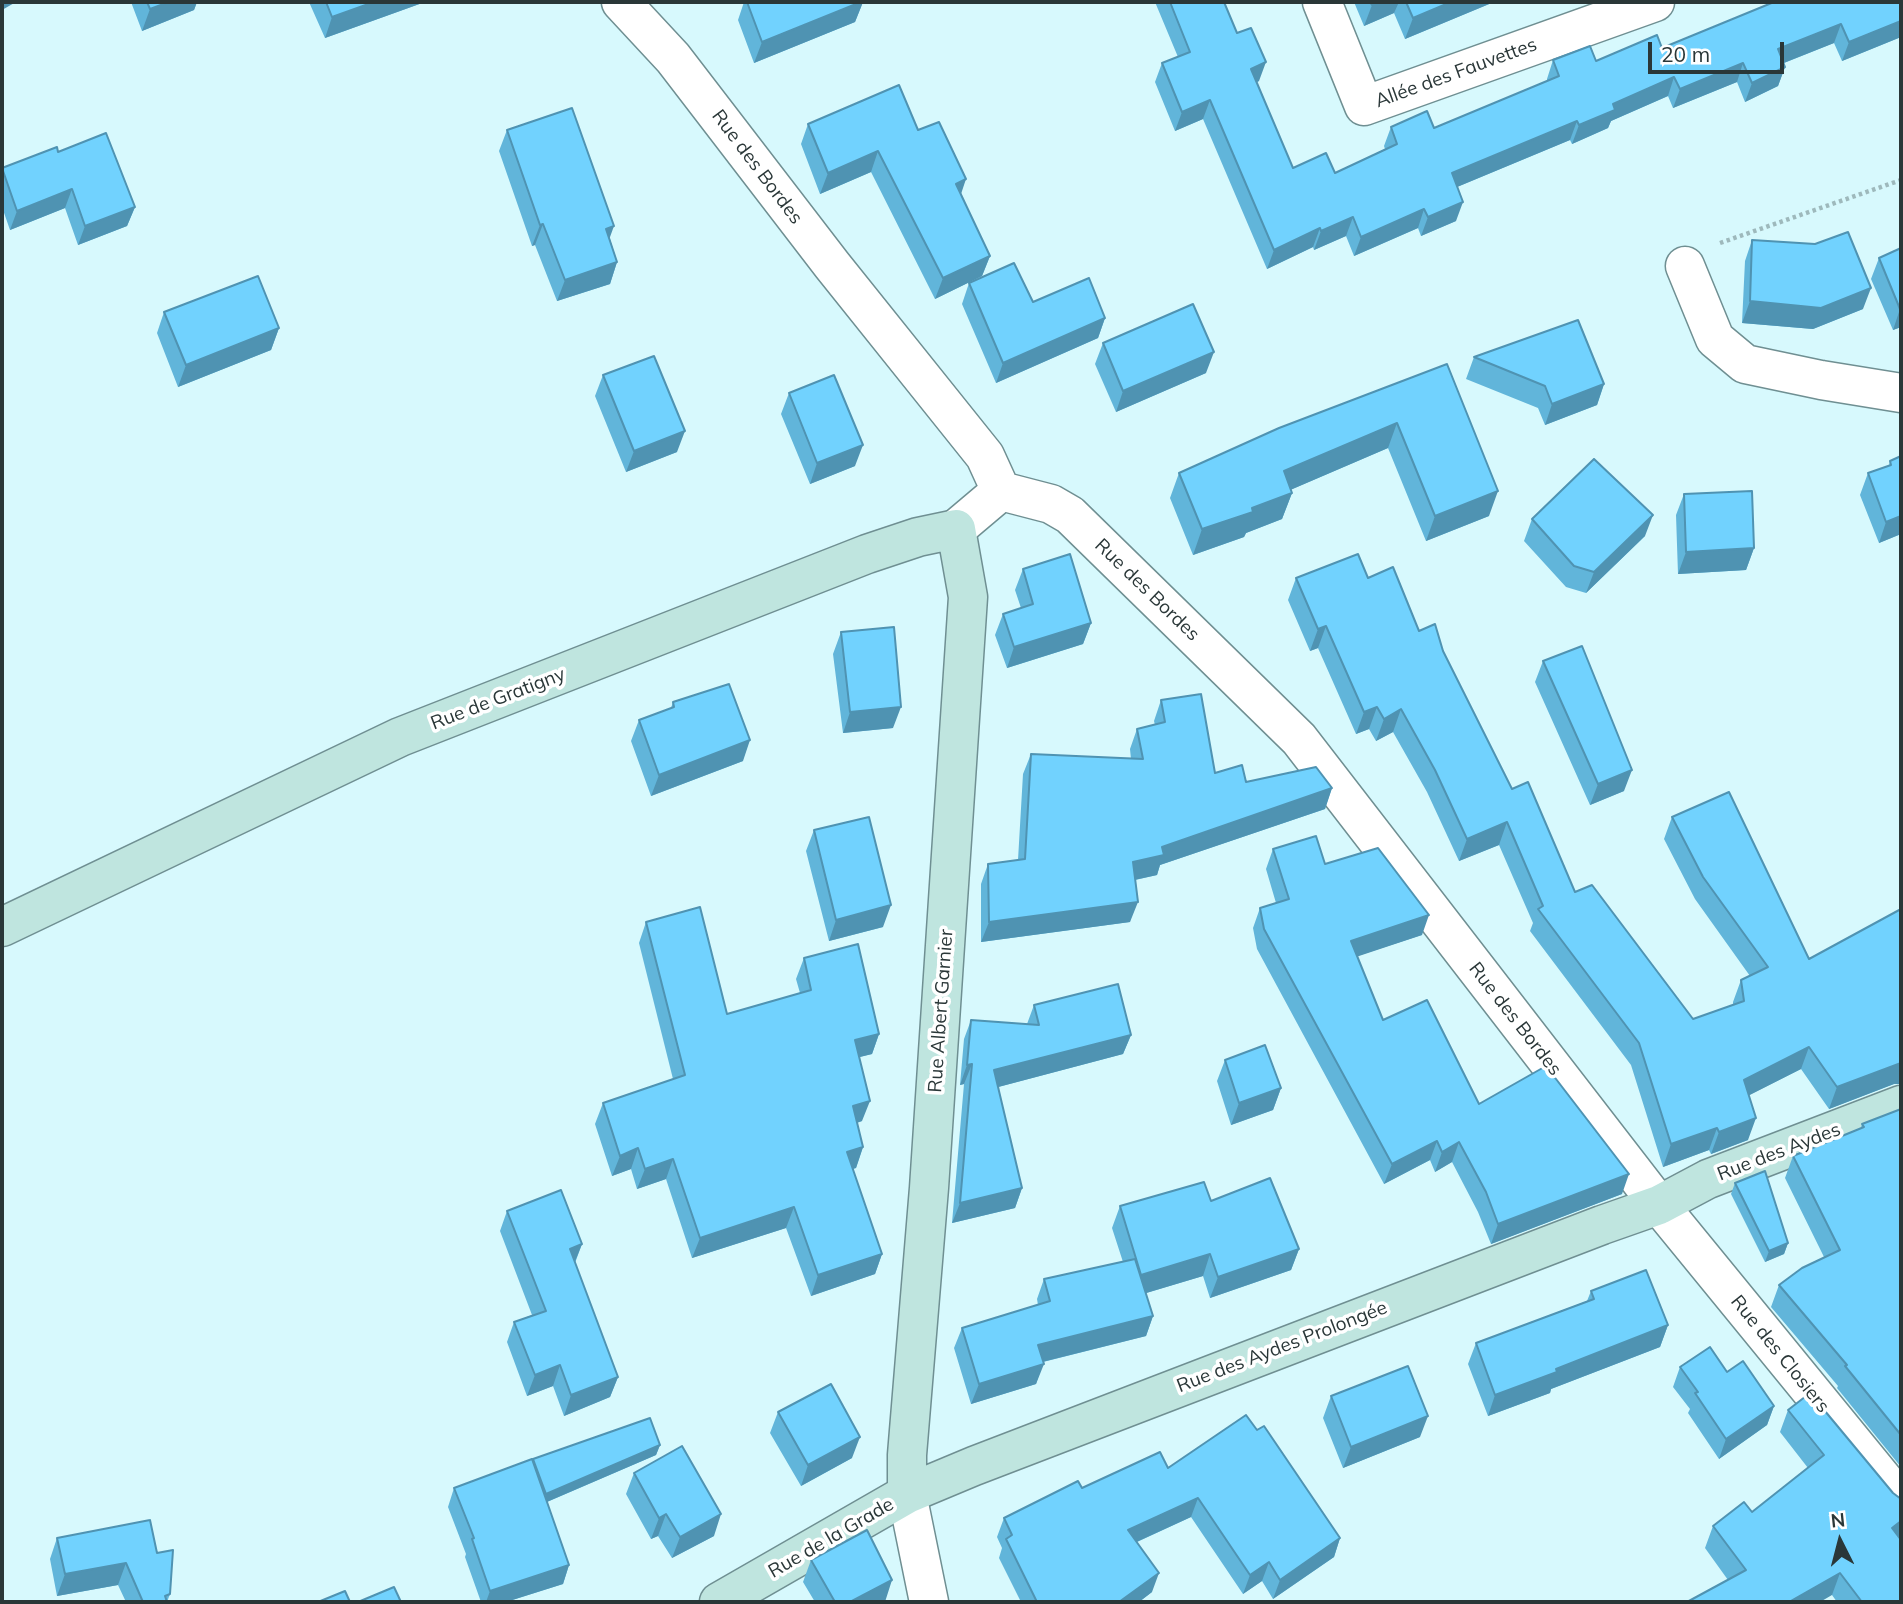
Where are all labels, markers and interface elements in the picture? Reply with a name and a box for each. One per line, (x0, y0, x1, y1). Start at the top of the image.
scale bar (1651, 28, 1787, 72)
street label: Allée des Fauvettes (1372, 33, 1540, 113)
text: 20 m (1661, 41, 1710, 67)
street label: Rue des Bordes (707, 105, 807, 229)
street label: Rue des Bordes (1090, 534, 1204, 646)
street label: Rue de Gratigny (428, 663, 568, 735)
street label: Rue Albert Garnier (924, 929, 958, 1093)
street label: Rue des Bordes (1464, 958, 1566, 1080)
street label: Rue des Aydes (1714, 1118, 1844, 1186)
street label: Rue des Closiers (1726, 1291, 1834, 1417)
street label: Rue des Aydes Prolongée (1174, 1296, 1390, 1398)
street label: Rue de la Grade (764, 1493, 898, 1583)
north arrow (1805, 1506, 1875, 1576)
text: N (1829, 1507, 1846, 1533)

